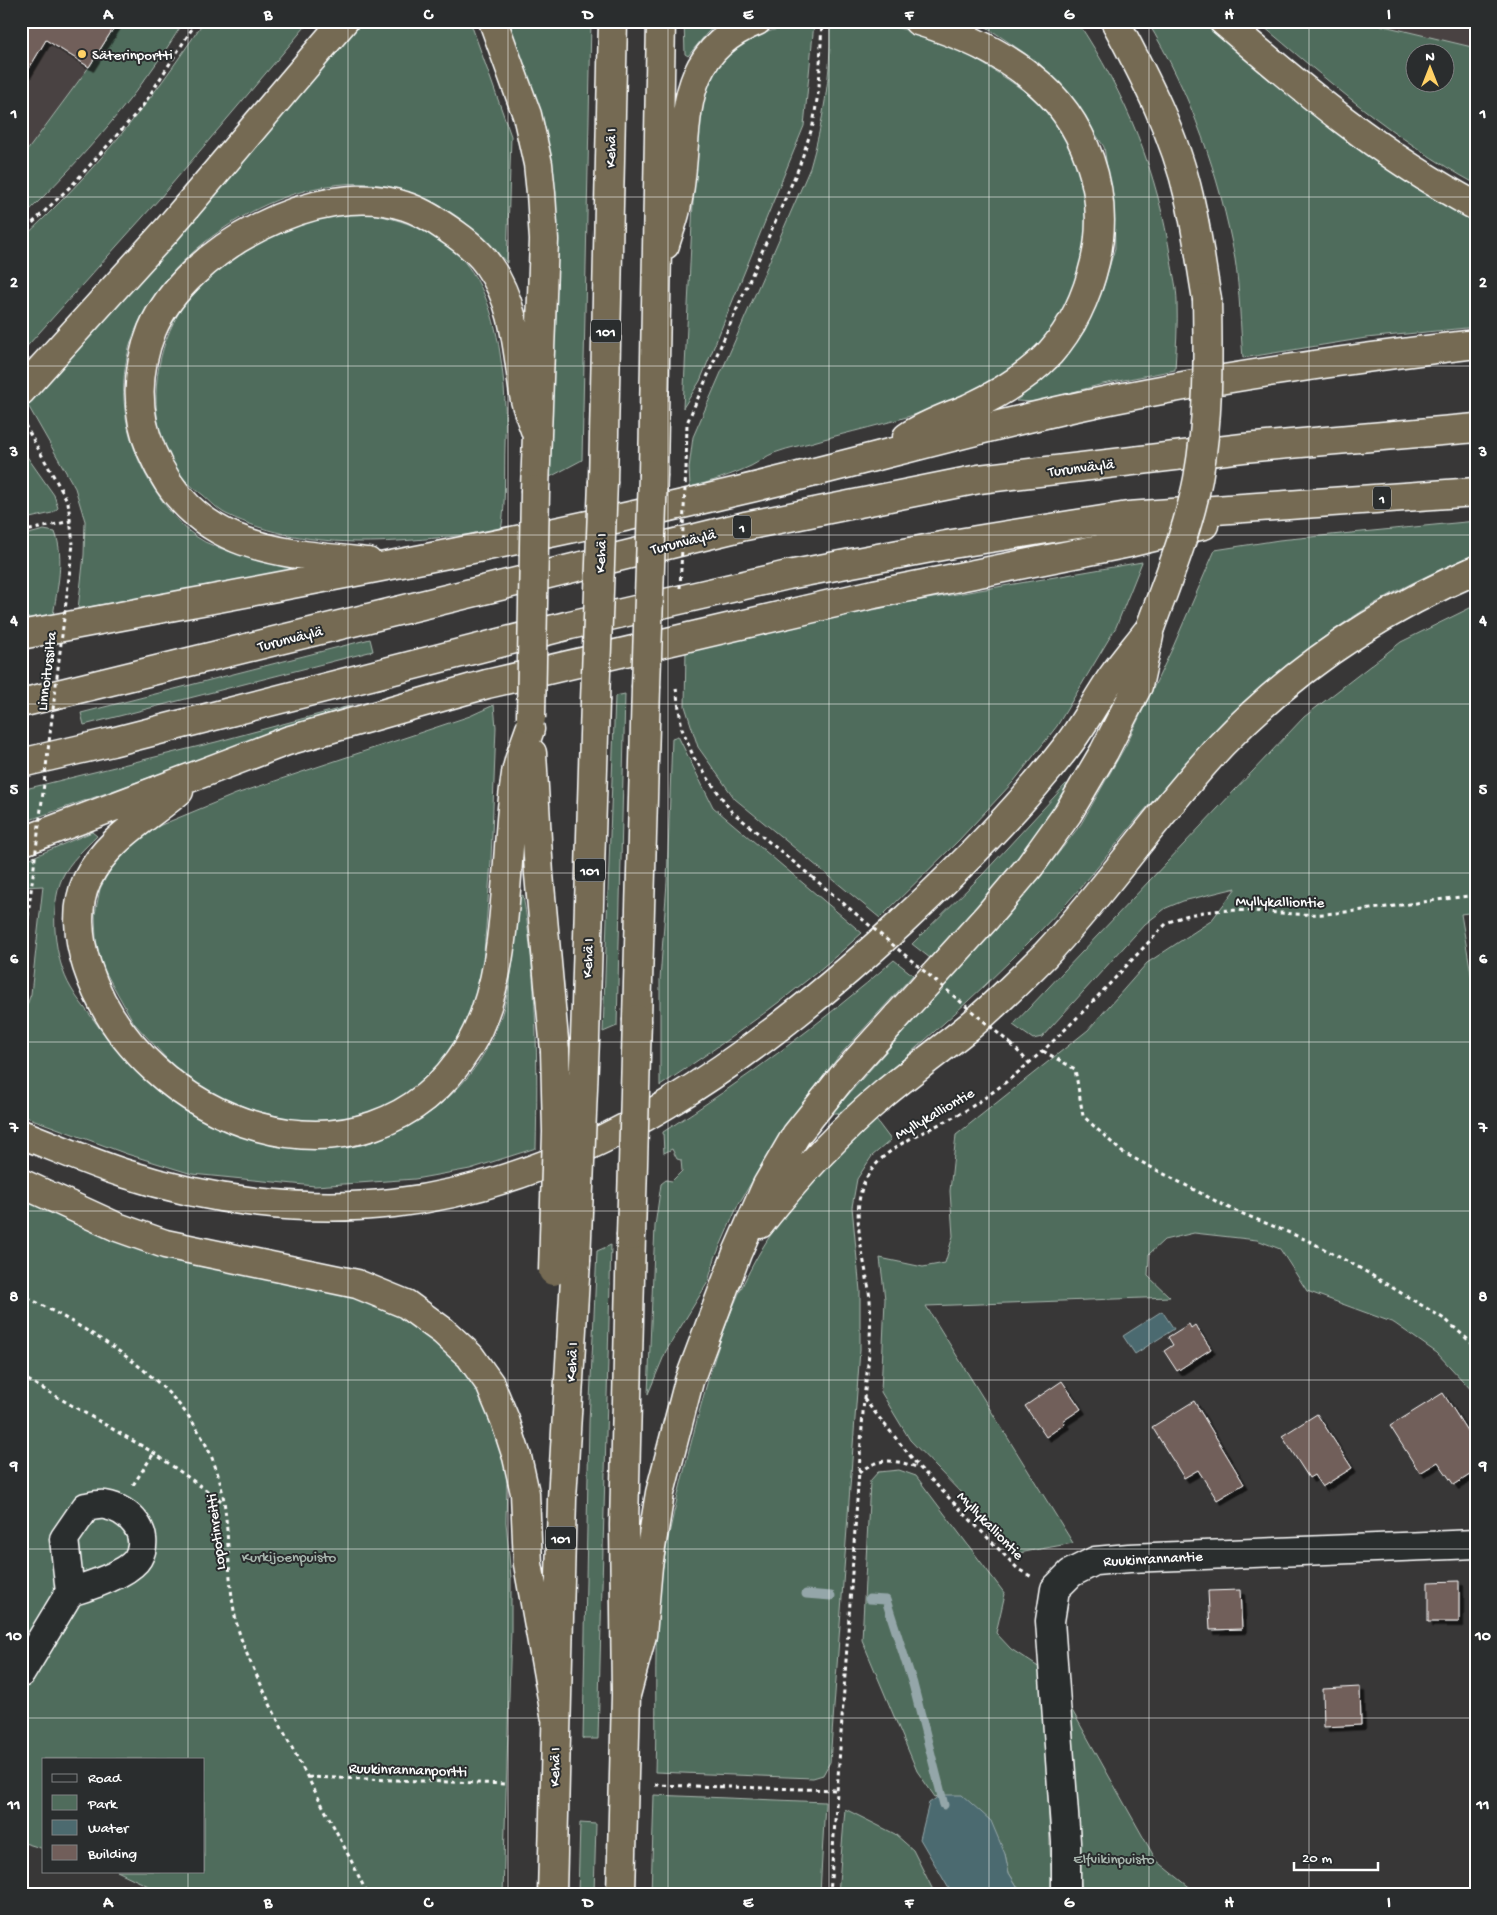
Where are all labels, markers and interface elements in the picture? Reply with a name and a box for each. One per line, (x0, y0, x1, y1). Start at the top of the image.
text: A (102, 7, 114, 26)
text: B (263, 7, 273, 26)
text: C (423, 7, 434, 26)
text: D (581, 7, 594, 26)
text: E (743, 7, 754, 26)
text: F (904, 7, 915, 26)
text: G (1064, 7, 1075, 26)
text: H (1224, 7, 1234, 26)
text: I (1387, 7, 1391, 26)
north arrow (1404, 42, 1454, 92)
place label: Säterinportti (92, 47, 173, 65)
marker: Säterinportti (76, 48, 88, 60)
text: N (1425, 49, 1435, 66)
text: 1 (10, 106, 17, 125)
text: 1 (1479, 106, 1486, 125)
street label: Kehä I (603, 128, 621, 168)
text: 2 (10, 275, 18, 294)
text: 2 (1479, 275, 1487, 294)
road number: 101 (591, 320, 621, 342)
text: 3 (9, 444, 18, 463)
text: 3 (1478, 444, 1487, 463)
street label: Turunväylä (1046, 456, 1116, 482)
road number: 1 (1373, 486, 1391, 509)
road number: 1 (733, 516, 751, 538)
street label: Turunväylä (648, 526, 718, 560)
street label: Kehä I (592, 533, 612, 573)
text: 4 (9, 613, 18, 632)
text: 4 (1478, 613, 1487, 632)
street label: Turunväylä (255, 623, 325, 657)
street label: Linnoitussilta (34, 630, 62, 712)
text: 5 (10, 782, 19, 801)
text: 5 (1479, 782, 1488, 801)
road number: 101 (575, 858, 605, 882)
street label: Myllykalliontie (1235, 893, 1325, 913)
street label: Kehä I (579, 938, 599, 978)
text: 6 (10, 951, 19, 970)
text: 6 (1479, 951, 1488, 970)
street label: Myllykalliontie (892, 1085, 978, 1145)
text: 7 (9, 1120, 19, 1139)
text: 7 (1478, 1120, 1488, 1139)
text: 8 (10, 1289, 19, 1308)
text: 8 (1479, 1289, 1488, 1308)
street label: Kehä I (563, 1342, 583, 1382)
text: 9 (9, 1458, 18, 1477)
text: 9 (1478, 1458, 1487, 1477)
street label: Myllykalliontie (952, 1488, 1027, 1565)
street label: Lopotinreitti (203, 1493, 231, 1571)
road number: 101 (546, 1526, 576, 1550)
street label: Ruukinrannantie (1103, 1548, 1203, 1572)
park label: Kurkijoenpuisto (242, 1549, 337, 1567)
text: 10 (5, 1628, 22, 1647)
text: 10 (1474, 1628, 1491, 1647)
street label: Kehä I (547, 1747, 565, 1787)
legend (42, 1758, 205, 1872)
street label: Ruukinrannanportti (348, 1760, 467, 1782)
text: Road (88, 1770, 122, 1788)
text: Park (87, 1796, 118, 1814)
text: 11 (7, 1797, 20, 1816)
text: 11 (1476, 1797, 1489, 1816)
text: Water (88, 1820, 130, 1838)
scale bar (1294, 1840, 1378, 1872)
text: Building (87, 1846, 137, 1864)
text: 20 m (1302, 1850, 1332, 1868)
park label: Elfvikinpuisto (1073, 1851, 1155, 1869)
text: A (102, 1895, 114, 1914)
text: B (263, 1895, 273, 1914)
text: C (423, 1895, 434, 1914)
text: D (581, 1895, 594, 1914)
text: E (743, 1895, 754, 1914)
text: F (904, 1895, 915, 1914)
text: G (1064, 1895, 1075, 1914)
text: H (1224, 1895, 1234, 1914)
text: I (1387, 1895, 1391, 1914)

